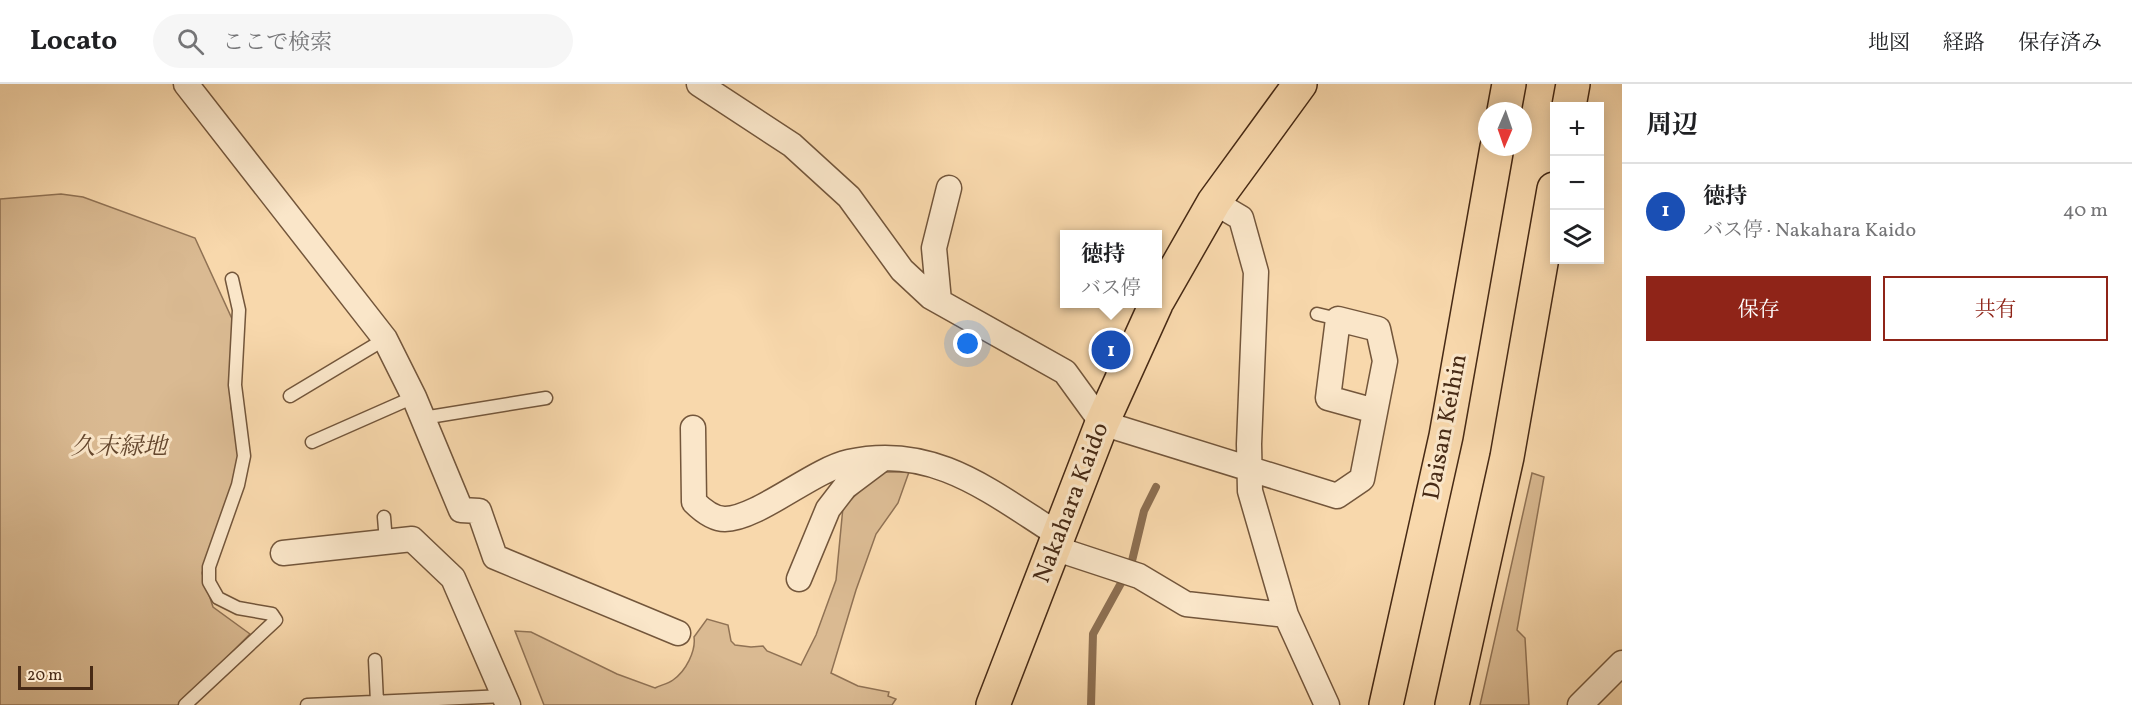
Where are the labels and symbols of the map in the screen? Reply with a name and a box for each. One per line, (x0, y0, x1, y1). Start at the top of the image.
north arrow (1478, 102, 1532, 156)
pin: 1 (1092, 328, 1130, 372)
your location (953, 329, 982, 358)
street label: Daisan Keihin (1415, 351, 1477, 503)
street label: Nakahara Kaido (1026, 418, 1118, 588)
park label: 久末緑地 (71, 431, 170, 465)
scale bar (18, 663, 93, 690)

